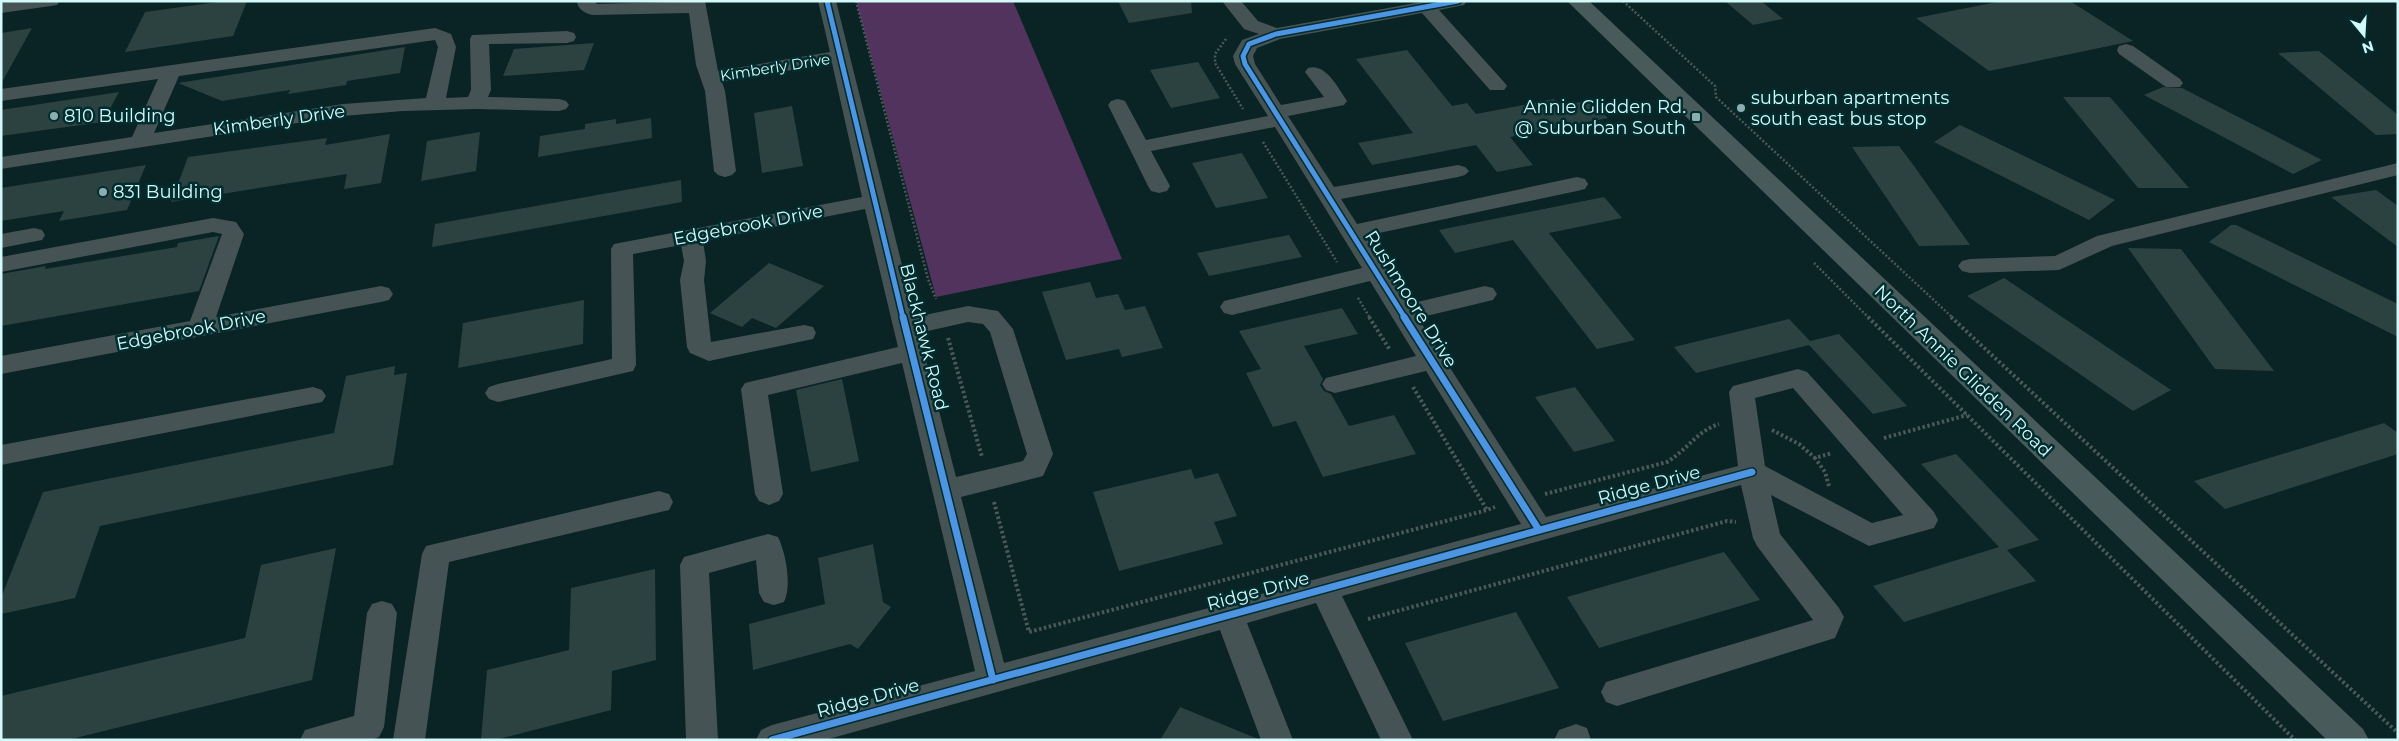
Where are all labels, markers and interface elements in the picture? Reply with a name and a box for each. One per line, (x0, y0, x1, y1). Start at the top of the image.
north arrow (2339, 10, 2389, 60)
text: N (2360, 37, 2376, 58)
street label: Kimberly Drive (719, 49, 831, 85)
place label: suburban apartments south east bus stop (1751, 87, 1950, 130)
place label: Annie Glidden Rd. @ Suburban South (1515, 96, 1686, 139)
street label: Kimberly Drive (211, 100, 347, 140)
marker: suburban apartments south east bus stop (1735, 102, 1747, 114)
place label: 810 Building (64, 105, 176, 127)
marker: 810 Building (48, 110, 60, 122)
marker: Annie Glidden Rd. @ Suburban South (1690, 111, 1702, 123)
place label: 831 Building (113, 181, 223, 203)
marker: 831 Building (97, 186, 109, 198)
street label: Edgebrook Drive (671, 200, 825, 250)
street label: Rushmoore Drive (1360, 226, 1462, 372)
street label: Blackhawk Road (895, 261, 953, 413)
street label: North Annie Glidden Road (1870, 280, 2056, 462)
street label: Edgebrook Drive (114, 305, 268, 355)
street label: Ridge Drive (1595, 461, 1703, 509)
street label: Ridge Drive (1204, 567, 1312, 615)
street label: Ridge Drive (814, 674, 922, 722)

